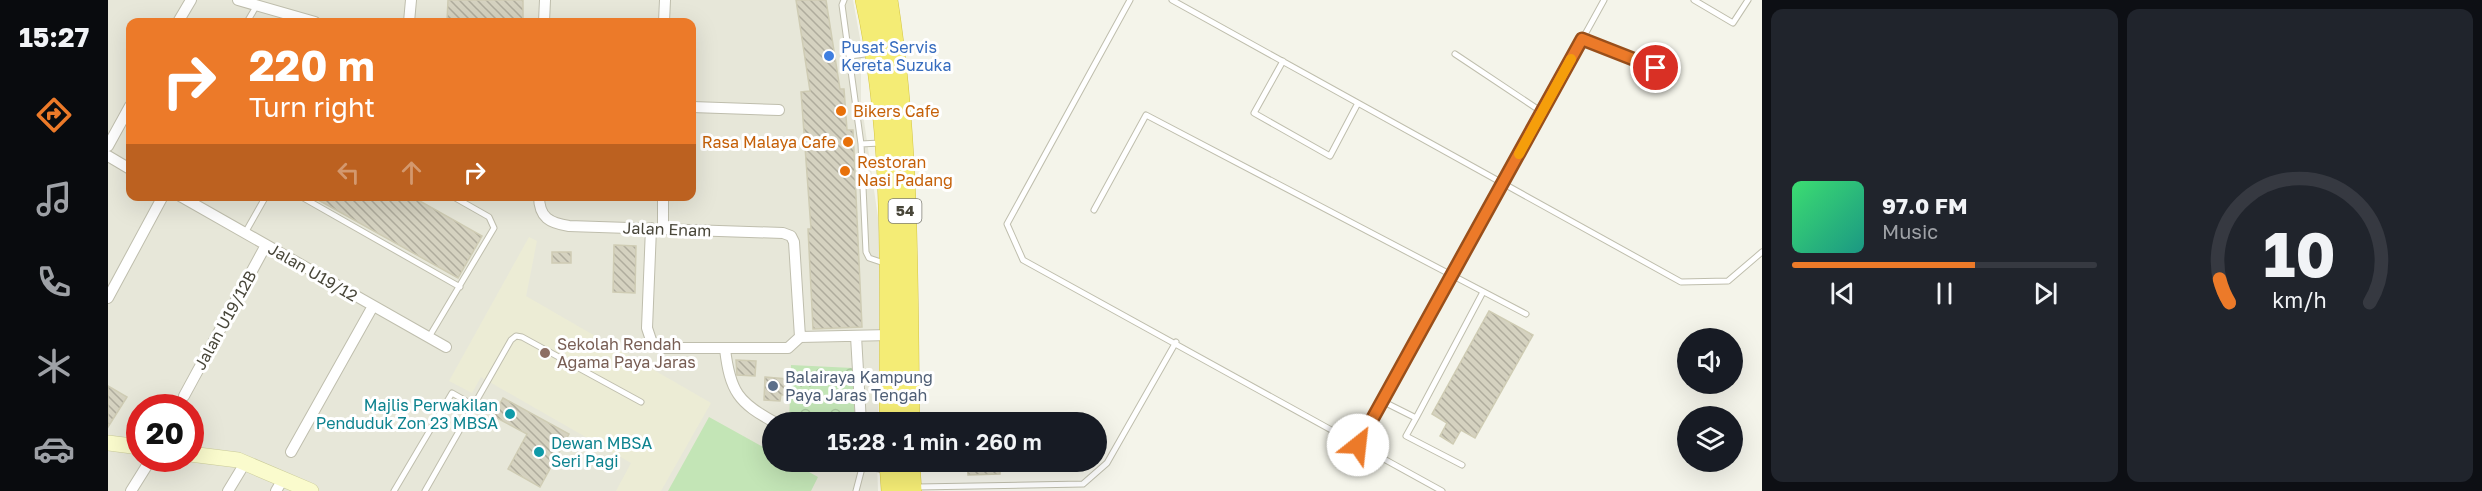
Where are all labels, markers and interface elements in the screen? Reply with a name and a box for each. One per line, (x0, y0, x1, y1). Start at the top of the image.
text: 15:27 (19, 21, 89, 53)
place label: Pusat Servis Kereta Suzuka (841, 37, 951, 75)
text: 220 m (249, 40, 375, 90)
icon: right (150, 42, 228, 120)
pin (1630, 42, 1681, 93)
marker: Pusat Servis Kereta Suzuka (822, 49, 836, 63)
icon: arrive (1639, 51, 1672, 84)
text: Turn right (249, 91, 375, 123)
icon: directions (33, 94, 75, 136)
place label: Bikers Cafe (853, 101, 940, 121)
marker: Bikers Cafe (834, 104, 848, 118)
place label: Rasa Malaya Cafe (702, 132, 836, 152)
marker: Rasa Malaya Cafe (841, 135, 855, 149)
place label: Restoran Nasi Padang (857, 152, 953, 190)
icon: left (332, 156, 365, 189)
icon: ahead (395, 156, 428, 189)
icon: right (458, 156, 491, 189)
marker: Restoran Nasi Padang (838, 164, 852, 178)
icon: music (33, 178, 75, 220)
text: 97.0 FM (1882, 192, 1967, 219)
road number: 54 (888, 199, 922, 223)
text: 10 (2263, 216, 2336, 291)
street label: Jalan Enam (622, 217, 712, 241)
text: Music (1882, 219, 1938, 243)
street label: Jalan U19/12 (265, 238, 361, 306)
icon: phone (33, 261, 75, 303)
street label: Jalan U19/12B (189, 267, 261, 373)
icon: previous (1826, 277, 1859, 310)
icon: pause (1928, 277, 1961, 310)
icon: next (2029, 277, 2062, 310)
text: km/h (2272, 287, 2327, 313)
map controls (1677, 328, 1743, 472)
button: sound (1677, 328, 1743, 394)
place label: Sekolah Rendah Agama Paya Jaras (557, 334, 696, 372)
icon: climate (33, 345, 75, 387)
marker: Sekolah Rendah Agama Paya Jaras (538, 346, 552, 360)
place label: Balairaya Kampung Paya Jaras Tengah (785, 367, 933, 405)
marker: Balairaya Kampung Paya Jaras Tengah (766, 379, 780, 393)
speed limit sign: 20 (126, 394, 204, 472)
place label: Majlis Perwakilan Penduduk Zon 23 MBSA (316, 395, 498, 433)
button: layers (1677, 406, 1743, 472)
marker: Majlis Perwakilan Penduduk Zon 23 MBSA (503, 407, 517, 421)
position arrow (1326, 413, 1390, 477)
icon: car (33, 428, 75, 470)
text: 15:28 · 1 min · 260 m (827, 428, 1042, 455)
place label: Dewan MBSA Seri Pagi (551, 433, 652, 471)
marker: Dewan MBSA Seri Pagi (532, 445, 546, 459)

